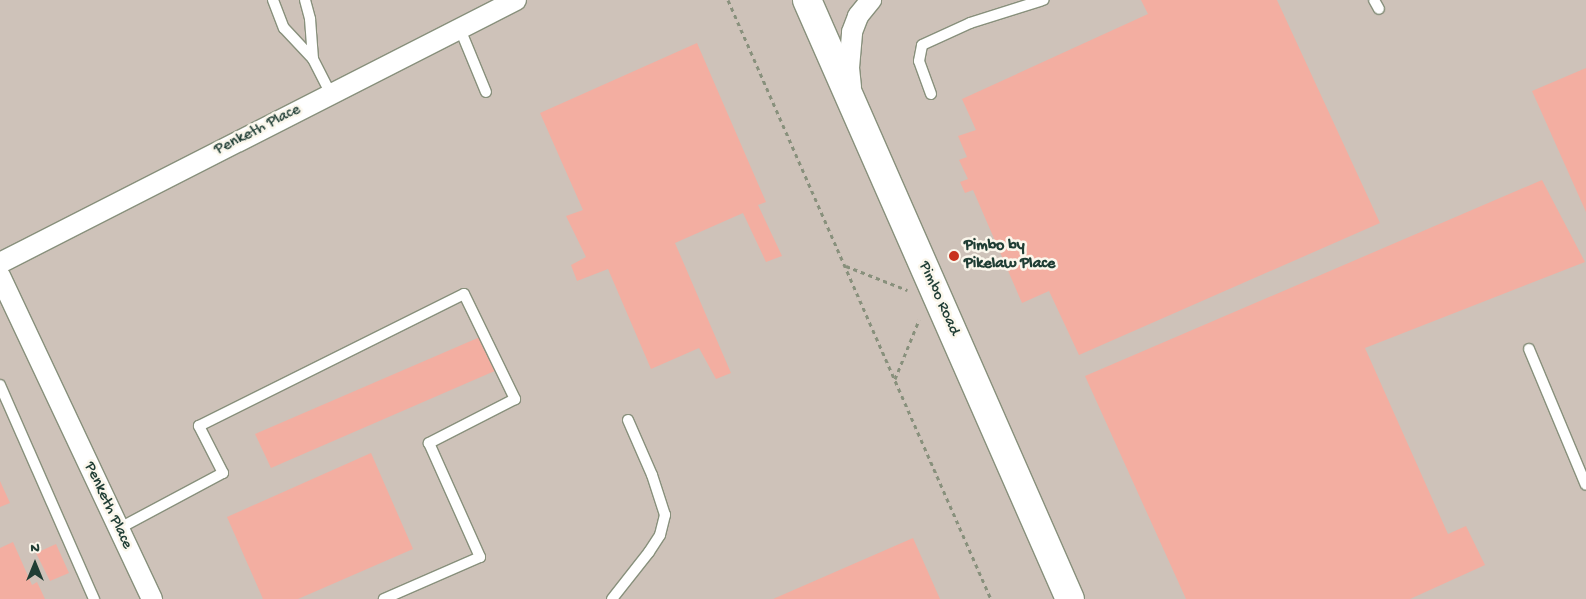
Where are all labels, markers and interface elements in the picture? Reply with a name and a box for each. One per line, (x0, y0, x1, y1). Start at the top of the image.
street label: Penketh Place (212, 101, 304, 161)
place label: Pimbo by Pikelaw Place (964, 237, 1055, 275)
marker: Pimbo by Pikelaw Place (948, 250, 960, 262)
street label: Pimbo Road (913, 259, 963, 339)
street label: Penketh Place (78, 459, 136, 553)
north arrow (10, 539, 60, 589)
text: N (30, 540, 40, 557)

